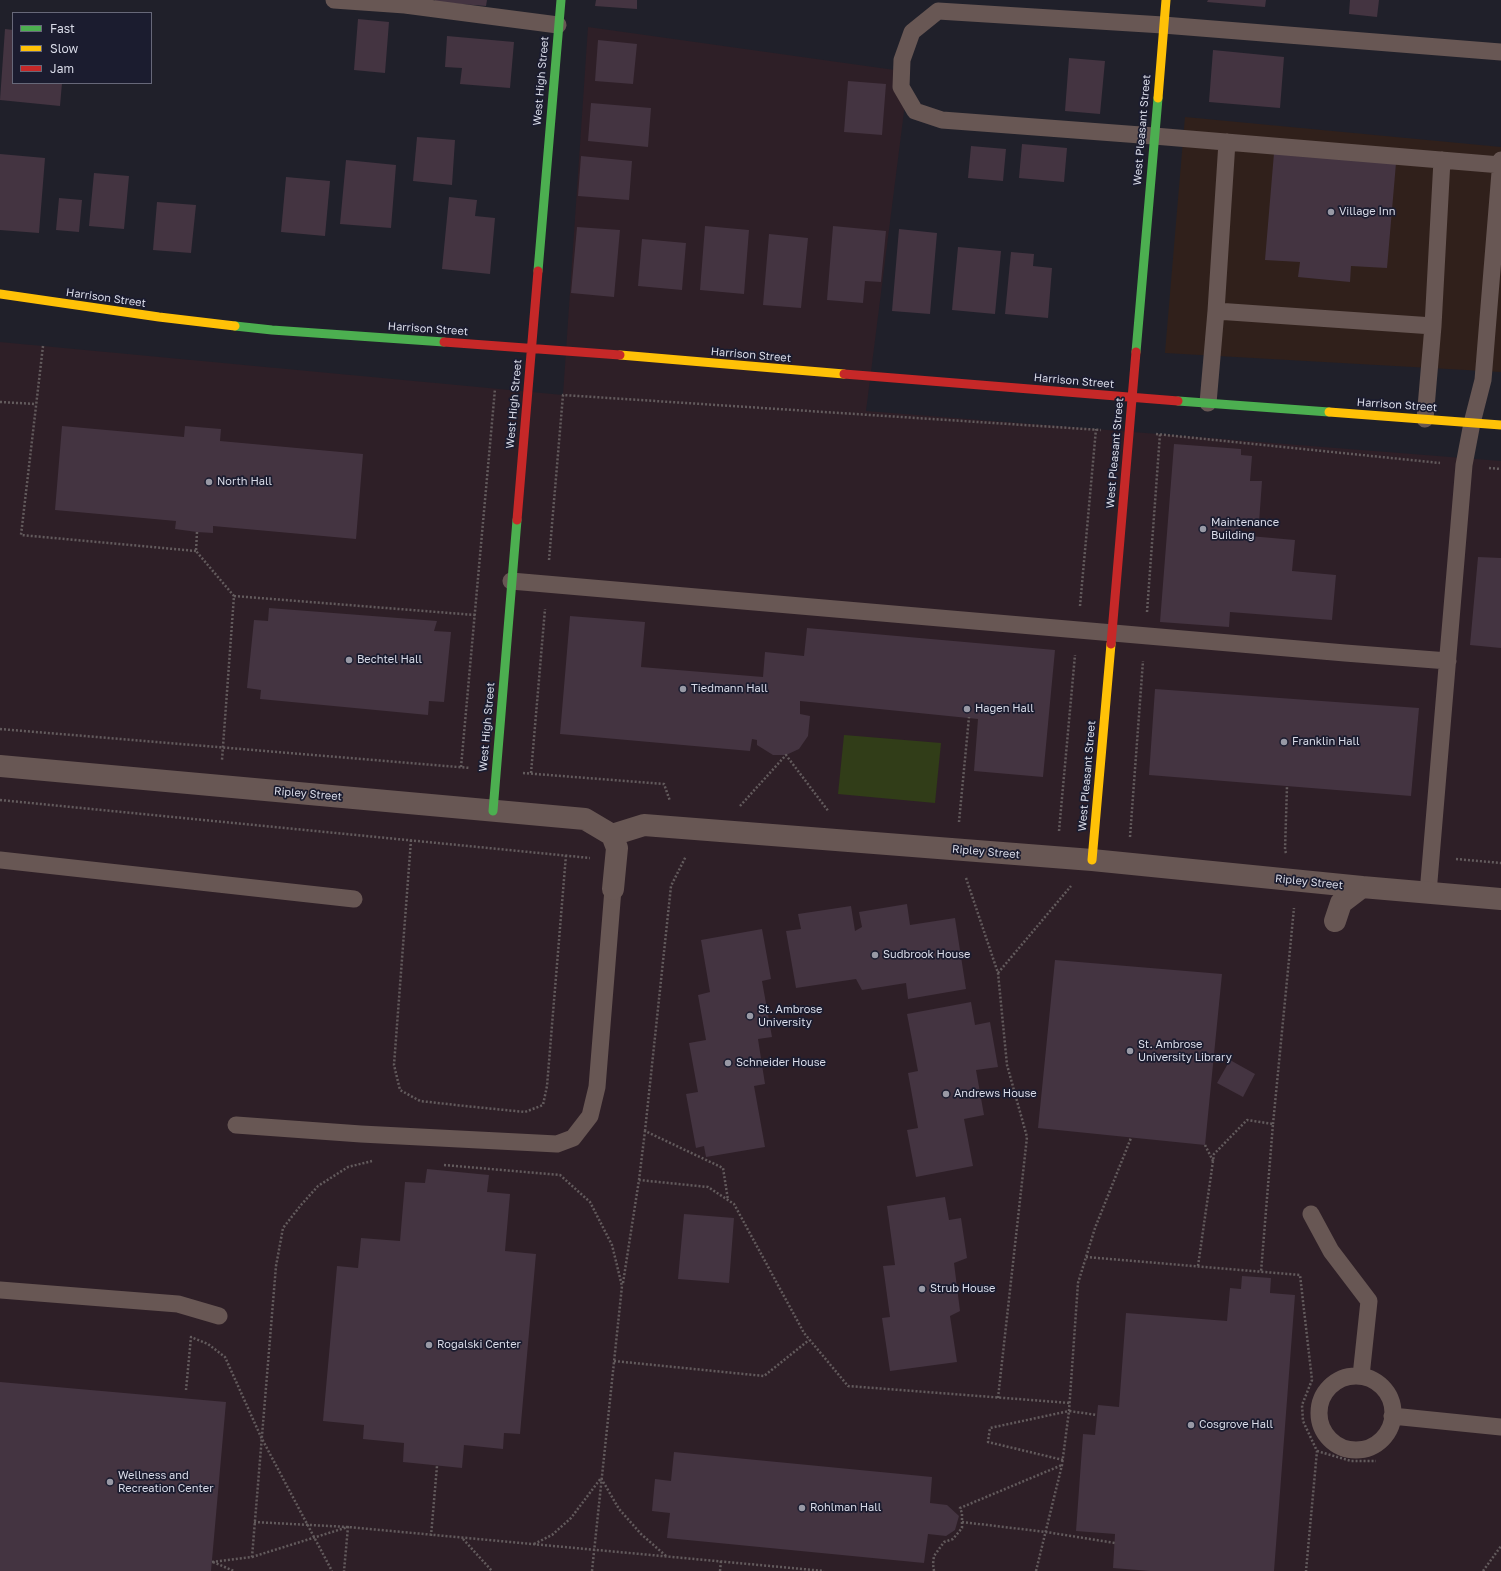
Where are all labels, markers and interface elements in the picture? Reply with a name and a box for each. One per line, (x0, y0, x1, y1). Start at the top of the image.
legend (12, 12, 152, 84)
text: Fast (50, 21, 75, 36)
street label: West High Street (531, 36, 551, 126)
text: Slow (50, 41, 78, 56)
text: Jam (50, 61, 74, 76)
street label: West Pleasant Street (1131, 74, 1153, 186)
place label: Village Inn (1339, 205, 1395, 219)
marker: Village Inn (1326, 207, 1336, 217)
street label: Harrison Street (65, 286, 147, 310)
street label: Harrison Street (387, 320, 469, 338)
street label: Harrison Street (710, 345, 792, 365)
street label: West High Street (504, 359, 524, 449)
street label: Harrison Street (1033, 371, 1115, 391)
street label: Harrison Street (1356, 396, 1438, 414)
street label: West Pleasant Street (1104, 397, 1126, 509)
place label: North Hall (217, 475, 272, 489)
marker: North Hall (204, 477, 214, 487)
place label: Maintenance Building (1211, 516, 1279, 542)
marker: Maintenance Building (1198, 524, 1208, 534)
place label: Bechtel Hall (357, 653, 422, 667)
marker: Bechtel Hall (344, 655, 354, 665)
street label: West High Street (477, 682, 497, 772)
place label: Tiedmann Hall (691, 682, 768, 696)
marker: Tiedmann Hall (678, 684, 688, 694)
place label: Hagen Hall (975, 702, 1034, 716)
marker: Hagen Hall (962, 704, 972, 714)
street label: West Pleasant Street (1076, 720, 1098, 832)
place label: Franklin Hall (1292, 735, 1360, 749)
marker: Franklin Hall (1279, 737, 1289, 747)
street label: Ripley Street (273, 784, 343, 804)
street label: Ripley Street (951, 842, 1021, 862)
street label: Ripley Street (1274, 872, 1344, 892)
place label: Sudbrook House (883, 948, 970, 962)
marker: Sudbrook House (870, 950, 880, 960)
place label: St. Ambrose University (758, 1003, 822, 1029)
marker: St. Ambrose University (745, 1011, 755, 1021)
place label: St. Ambrose University Library (1138, 1038, 1232, 1064)
marker: St. Ambrose University Library (1125, 1046, 1135, 1056)
place label: Schneider House (736, 1056, 826, 1070)
marker: Schneider House (723, 1058, 733, 1068)
place label: Andrews House (954, 1087, 1037, 1101)
marker: Andrews House (941, 1089, 951, 1099)
place label: Strub House (930, 1282, 996, 1296)
marker: Strub House (917, 1284, 927, 1294)
place label: Rogalski Center (437, 1338, 521, 1352)
marker: Rogalski Center (424, 1340, 434, 1350)
place label: Cosgrove Hall (1199, 1418, 1273, 1432)
marker: Cosgrove Hall (1186, 1420, 1196, 1430)
place label: Wellness and Recreation Center (118, 1469, 213, 1495)
marker: Wellness and Recreation Center (105, 1477, 115, 1487)
place label: Rohlman Hall (810, 1501, 881, 1515)
marker: Rohlman Hall (797, 1503, 807, 1513)

